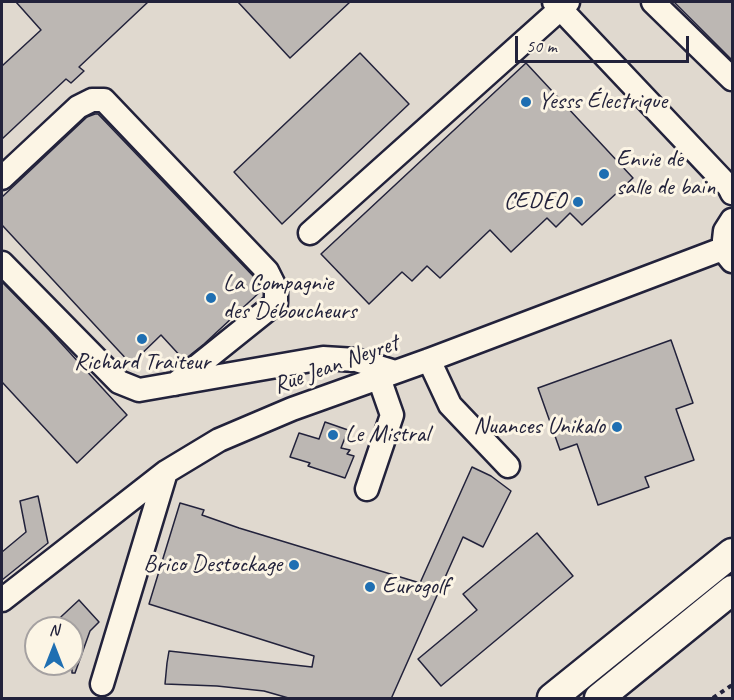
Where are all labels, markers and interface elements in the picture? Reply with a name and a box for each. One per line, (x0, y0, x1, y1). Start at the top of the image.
scale bar (518, 24, 692, 62)
text: 50 m (526, 35, 557, 57)
place label: Yesss Électrique (538, 88, 667, 116)
marker: Yesss Électrique (519, 95, 533, 109)
place label: Envie de salle de bain (616, 146, 715, 202)
marker: Envie de salle de bain (597, 167, 611, 181)
place label: CEDEO (504, 188, 566, 216)
marker: CEDEO (571, 195, 585, 209)
place label: La Compagnie des Déboucheurs (223, 270, 357, 326)
marker: La Compagnie des Déboucheurs (204, 291, 218, 305)
street label: Rue Jean Neyret (270, 329, 402, 401)
marker: Richard Traiteur (135, 332, 149, 346)
place label: Richard Traiteur (74, 349, 210, 377)
place label: Nuances Unikalo (473, 413, 605, 441)
marker: Nuances Unikalo (610, 420, 624, 434)
place label: Le Mistral (345, 421, 429, 449)
marker: Le Mistral (326, 428, 340, 442)
place label: Brico Destockage (143, 551, 282, 579)
marker: Brico Destockage (287, 558, 301, 572)
place label: Eurogolf (382, 573, 449, 601)
marker: Eurogolf (363, 580, 377, 594)
north arrow (24, 616, 84, 676)
text: N (49, 620, 59, 640)

